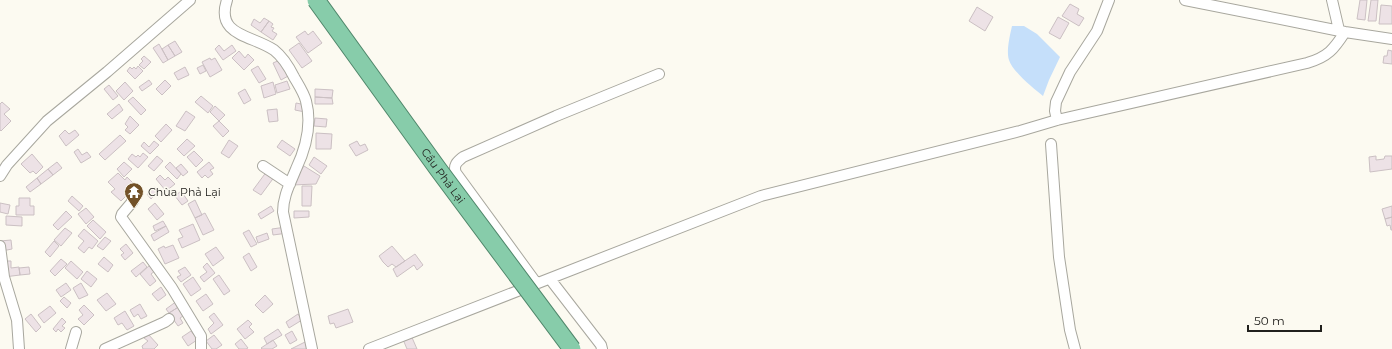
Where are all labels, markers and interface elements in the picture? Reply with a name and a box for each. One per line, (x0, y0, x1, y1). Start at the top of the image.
street label: Cầu Phả Lại (418, 145, 468, 206)
temple icon: Chùa Phả Lại (123, 181, 145, 209)
place label: Chùa Phả Lại (148, 185, 221, 199)
scale bar (1248, 307, 1321, 333)
text: 50 m (1254, 313, 1285, 328)

